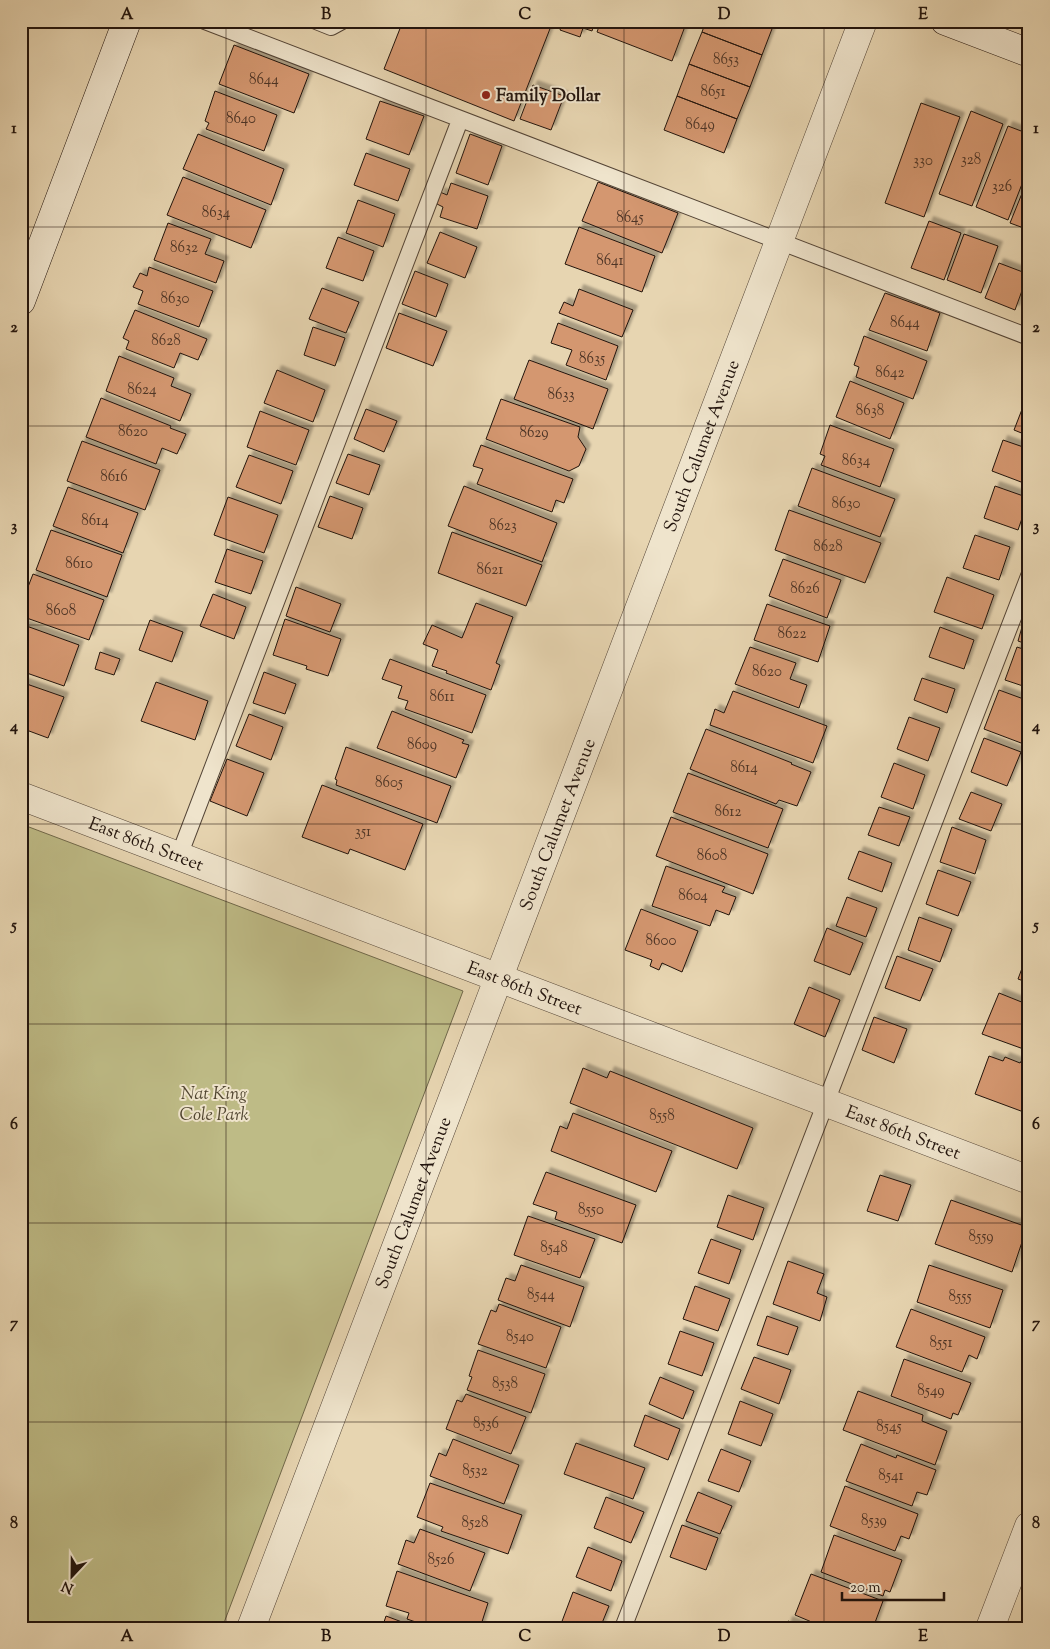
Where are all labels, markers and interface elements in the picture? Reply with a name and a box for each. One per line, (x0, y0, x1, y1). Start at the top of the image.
text: A (121, 4, 134, 27)
text: B (321, 4, 331, 27)
text: C (519, 4, 532, 27)
text: D (718, 4, 731, 27)
text: E (918, 4, 928, 27)
house number: 8653 (713, 50, 739, 71)
house number: 8644 (249, 70, 279, 91)
house number: 8651 (700, 82, 726, 103)
place label: Family Dollar (496, 84, 601, 110)
marker: Family Dollar (480, 89, 492, 101)
house number: 8640 (226, 109, 256, 130)
house number: 8649 (685, 115, 715, 136)
text: 1 (11, 118, 17, 141)
text: 1 (1033, 118, 1039, 141)
house number: 328 (961, 150, 981, 171)
house number: 330 (913, 151, 933, 172)
house number: 326 (992, 177, 1012, 198)
house number: 8634 (202, 203, 231, 224)
house number: 8645 (616, 208, 644, 229)
house number: 8632 (170, 238, 198, 259)
house number: 8641 (596, 251, 624, 272)
house number: 8630 (161, 289, 189, 310)
house number: 8644 (890, 313, 920, 334)
text: 2 (10, 317, 18, 340)
text: 2 (1032, 317, 1040, 340)
house number: 8628 (151, 331, 181, 352)
house number: 8635 (579, 349, 605, 370)
street label: South Calumet Avenue (658, 357, 748, 536)
house number: 8642 (875, 363, 905, 384)
house number: 8624 (127, 380, 157, 401)
house number: 8633 (547, 385, 575, 406)
house number: 8638 (856, 401, 884, 422)
house number: 8620 (118, 422, 148, 443)
house number: 8629 (519, 423, 549, 444)
house number: 8634 (842, 451, 871, 472)
house number: 8616 (100, 467, 128, 488)
house number: 8630 (832, 494, 860, 515)
house number: 8614 (81, 511, 109, 532)
text: 3 (11, 516, 18, 539)
house number: 8623 (489, 516, 517, 537)
text: 3 (1033, 516, 1040, 539)
house number: 8628 (813, 537, 843, 558)
house number: 8610 (65, 554, 93, 575)
house number: 8621 (477, 560, 503, 581)
house number: 8626 (790, 579, 820, 600)
house number: 8608 (46, 601, 76, 622)
house number: 8622 (778, 624, 806, 645)
house number: 8620 (752, 662, 782, 683)
house number: 8611 (429, 687, 455, 708)
text: 4 (9, 716, 18, 739)
text: 4 (1031, 716, 1040, 739)
house number: 8609 (407, 735, 437, 756)
street label: South Calumet Avenue (514, 735, 604, 915)
house number: 8614 (730, 758, 758, 779)
house number: 8605 (375, 773, 403, 794)
house number: 8612 (715, 802, 741, 823)
street label: East 86th Street (84, 812, 207, 879)
house number: 351 (355, 822, 371, 843)
house number: 8608 (697, 846, 727, 867)
house number: 8604 (678, 886, 708, 907)
text: 5 (9, 915, 17, 938)
text: 5 (1031, 915, 1039, 938)
house number: 8600 (646, 931, 676, 952)
street label: East 86th Street (463, 956, 585, 1023)
park label: Nat King Cole Park (179, 1082, 249, 1129)
street label: East 86th Street (841, 1100, 964, 1168)
house number: 8558 (649, 1106, 675, 1127)
text: 6 (10, 1114, 18, 1137)
street label: South Calumet Avenue (370, 1114, 459, 1293)
text: 6 (1032, 1114, 1040, 1137)
house number: 8550 (578, 1200, 604, 1221)
house number: 8559 (968, 1227, 994, 1248)
house number: 8548 (540, 1238, 568, 1259)
house number: 8544 (527, 1285, 555, 1306)
house number: 8555 (948, 1287, 972, 1308)
text: 7 (10, 1313, 19, 1336)
text: 7 (1032, 1313, 1041, 1336)
house number: 8540 (506, 1327, 534, 1348)
house number: 8551 (930, 1333, 953, 1354)
house number: 8538 (492, 1374, 518, 1395)
house number: 8549 (917, 1381, 945, 1402)
house number: 8536 (473, 1414, 499, 1435)
house number: 8545 (876, 1417, 902, 1438)
house number: 8532 (462, 1461, 488, 1482)
house number: 8541 (878, 1466, 904, 1487)
house number: 8539 (861, 1511, 887, 1532)
text: 8 (10, 1513, 18, 1536)
house number: 8528 (461, 1513, 489, 1534)
text: 8 (1032, 1513, 1040, 1536)
house number: 8526 (427, 1550, 455, 1571)
north arrow (48, 1552, 98, 1602)
scale bar (842, 1569, 945, 1601)
text: N (59, 1575, 77, 1598)
text: 20 m (850, 1578, 881, 1599)
text: A (121, 1626, 134, 1649)
text: B (321, 1626, 331, 1649)
text: C (519, 1626, 532, 1649)
text: D (718, 1626, 731, 1649)
text: E (918, 1626, 928, 1649)

